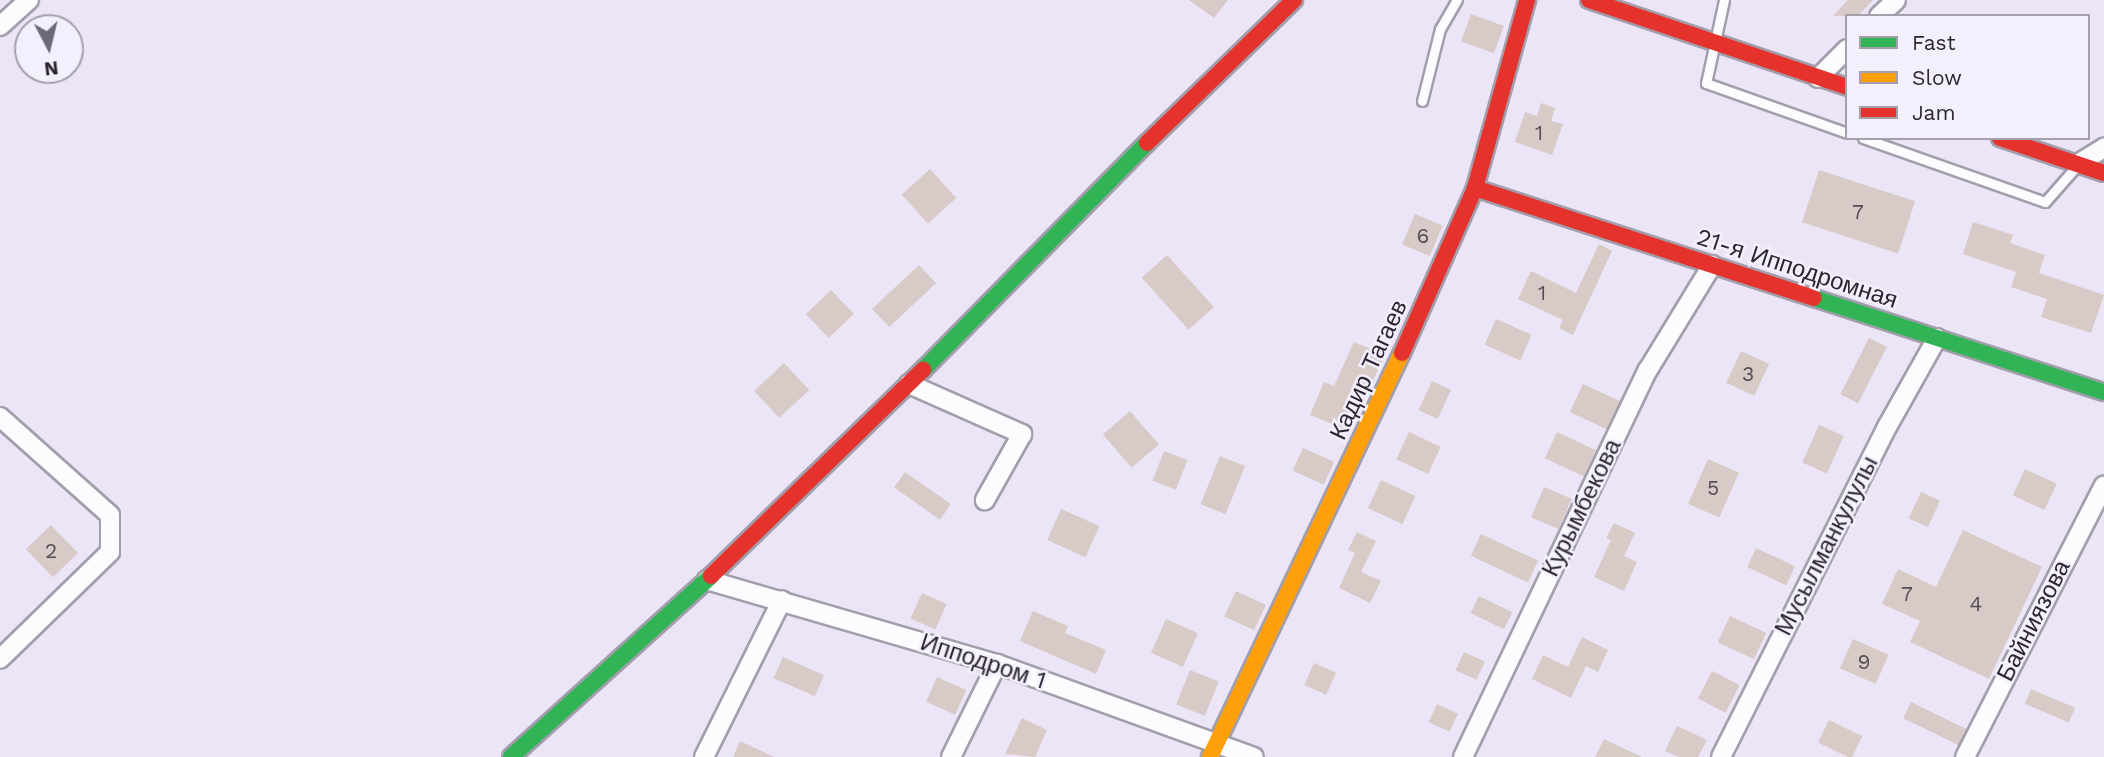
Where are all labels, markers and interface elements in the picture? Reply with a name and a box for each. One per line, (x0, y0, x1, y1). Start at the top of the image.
north arrow (14, 14, 84, 84)
legend (1845, 14, 2090, 140)
text: Fast (1912, 30, 1956, 55)
text: N (43, 56, 60, 81)
text: Slow (1912, 65, 1962, 90)
text: Jam (1912, 100, 1955, 125)
house number: 1 (1535, 120, 1543, 146)
house number: 7 (1852, 199, 1864, 225)
house number: 6 (1417, 223, 1429, 249)
street label: 21-я Ипподромная (1693, 223, 1901, 315)
house number: 1 (1538, 280, 1546, 306)
street label: Кадир Тагаев (1324, 296, 1414, 444)
house number: 3 (1742, 361, 1754, 387)
street label: Курымбекова (1536, 435, 1628, 581)
street label: Мусылманкулулы (1769, 452, 1885, 640)
house number: 5 (1707, 475, 1719, 501)
house number: 2 (45, 538, 57, 564)
street label: Байниязова (1991, 556, 2077, 686)
house number: 7 (1901, 581, 1913, 607)
house number: 4 (1970, 591, 1982, 617)
street label: Ипподром 1 (916, 628, 1050, 696)
house number: 9 (1858, 649, 1870, 675)

